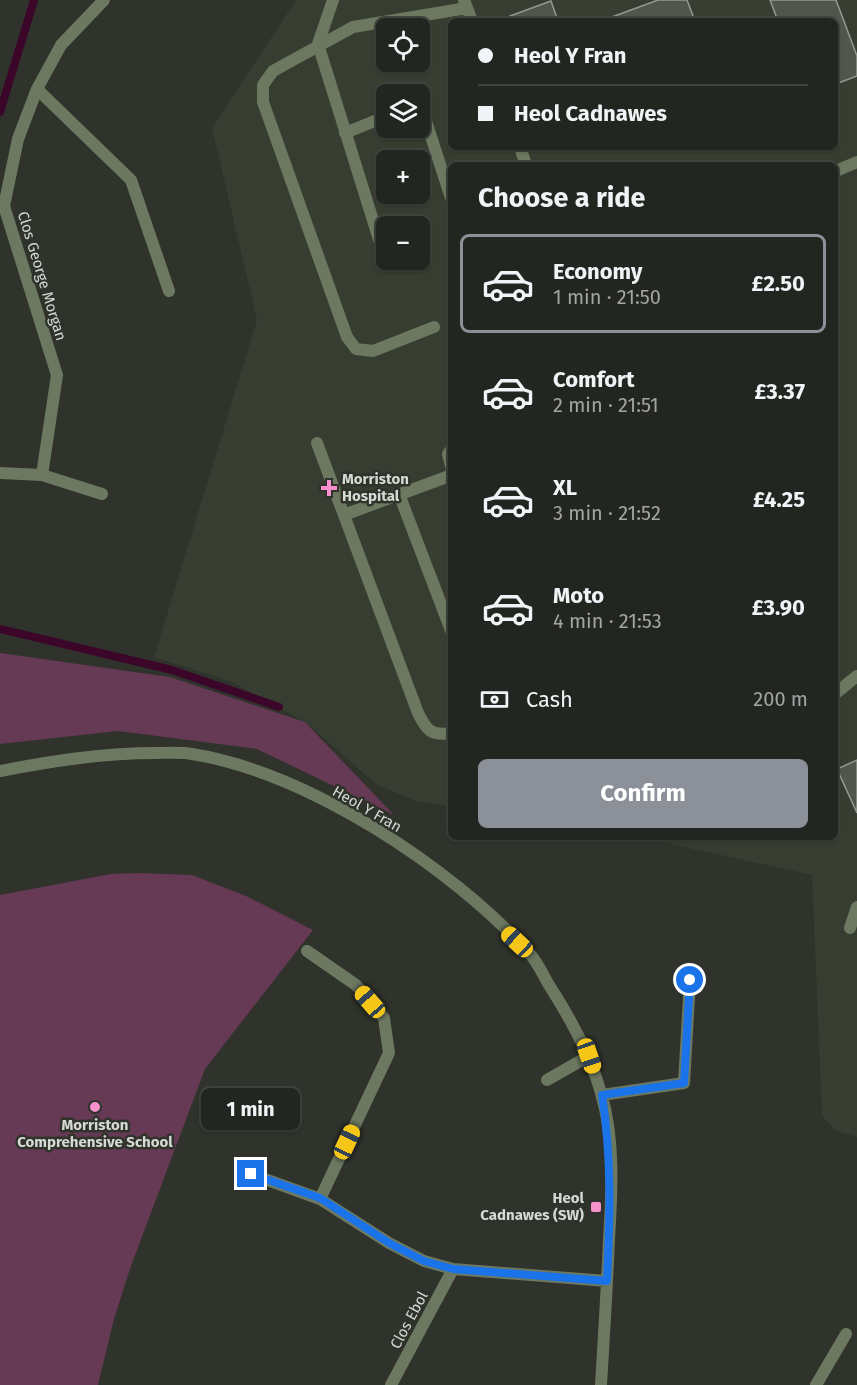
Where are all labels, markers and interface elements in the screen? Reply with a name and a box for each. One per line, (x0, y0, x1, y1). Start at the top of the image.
map controls (376, 18, 430, 270)
button: locate (376, 18, 430, 72)
text: Heol Y Fran (514, 42, 626, 69)
button: layers (376, 84, 430, 138)
text: Heol Cadnawes (514, 100, 667, 127)
button: + (376, 150, 430, 204)
text: Choose a ride (478, 182, 645, 214)
street label: Clos George Morgan (14, 209, 70, 343)
button: − (376, 216, 430, 270)
icon: car (481, 257, 535, 311)
text: Economy (553, 258, 642, 285)
text: £2.50 (752, 270, 805, 297)
text: 1 min · 21:50 (553, 285, 661, 309)
icon: car (481, 365, 535, 419)
text: Comfort (553, 366, 634, 393)
text: £3.37 (754, 378, 805, 405)
text: 2 min · 21:51 (553, 393, 659, 417)
place label: Morriston Hospital (342, 470, 409, 505)
icon: car (481, 473, 535, 527)
text: XL (553, 474, 577, 501)
marker: Morriston Hospital (320, 479, 338, 497)
text: £4.25 (753, 486, 805, 513)
text: 3 min · 21:52 (553, 501, 661, 525)
icon: car (481, 581, 535, 635)
text: Moto (553, 582, 604, 609)
text: £3.90 (752, 594, 805, 621)
text: 4 min · 21:53 (553, 609, 662, 633)
icon: cash (478, 683, 511, 716)
text: Cash (526, 686, 573, 713)
text: 200 m (753, 687, 808, 711)
button: Confirm (478, 759, 808, 828)
street label: Heol Y Fran (329, 782, 405, 836)
car (498, 923, 536, 961)
route start (676, 966, 703, 993)
car (351, 983, 389, 1021)
car (575, 1036, 603, 1076)
callout: 1 min (202, 1087, 300, 1129)
text: 1 min (226, 1097, 275, 1121)
marker: Morriston Comprehensive School (88, 1100, 102, 1114)
place label: Morriston Comprehensive School (17, 1116, 173, 1151)
car (331, 1122, 363, 1162)
route end (237, 1160, 264, 1187)
place label: Heol Cadnawes (SW) (480, 1189, 585, 1224)
marker: Heol Cadnawes (SW) (589, 1200, 603, 1214)
street label: Clos Ebol (386, 1288, 432, 1352)

